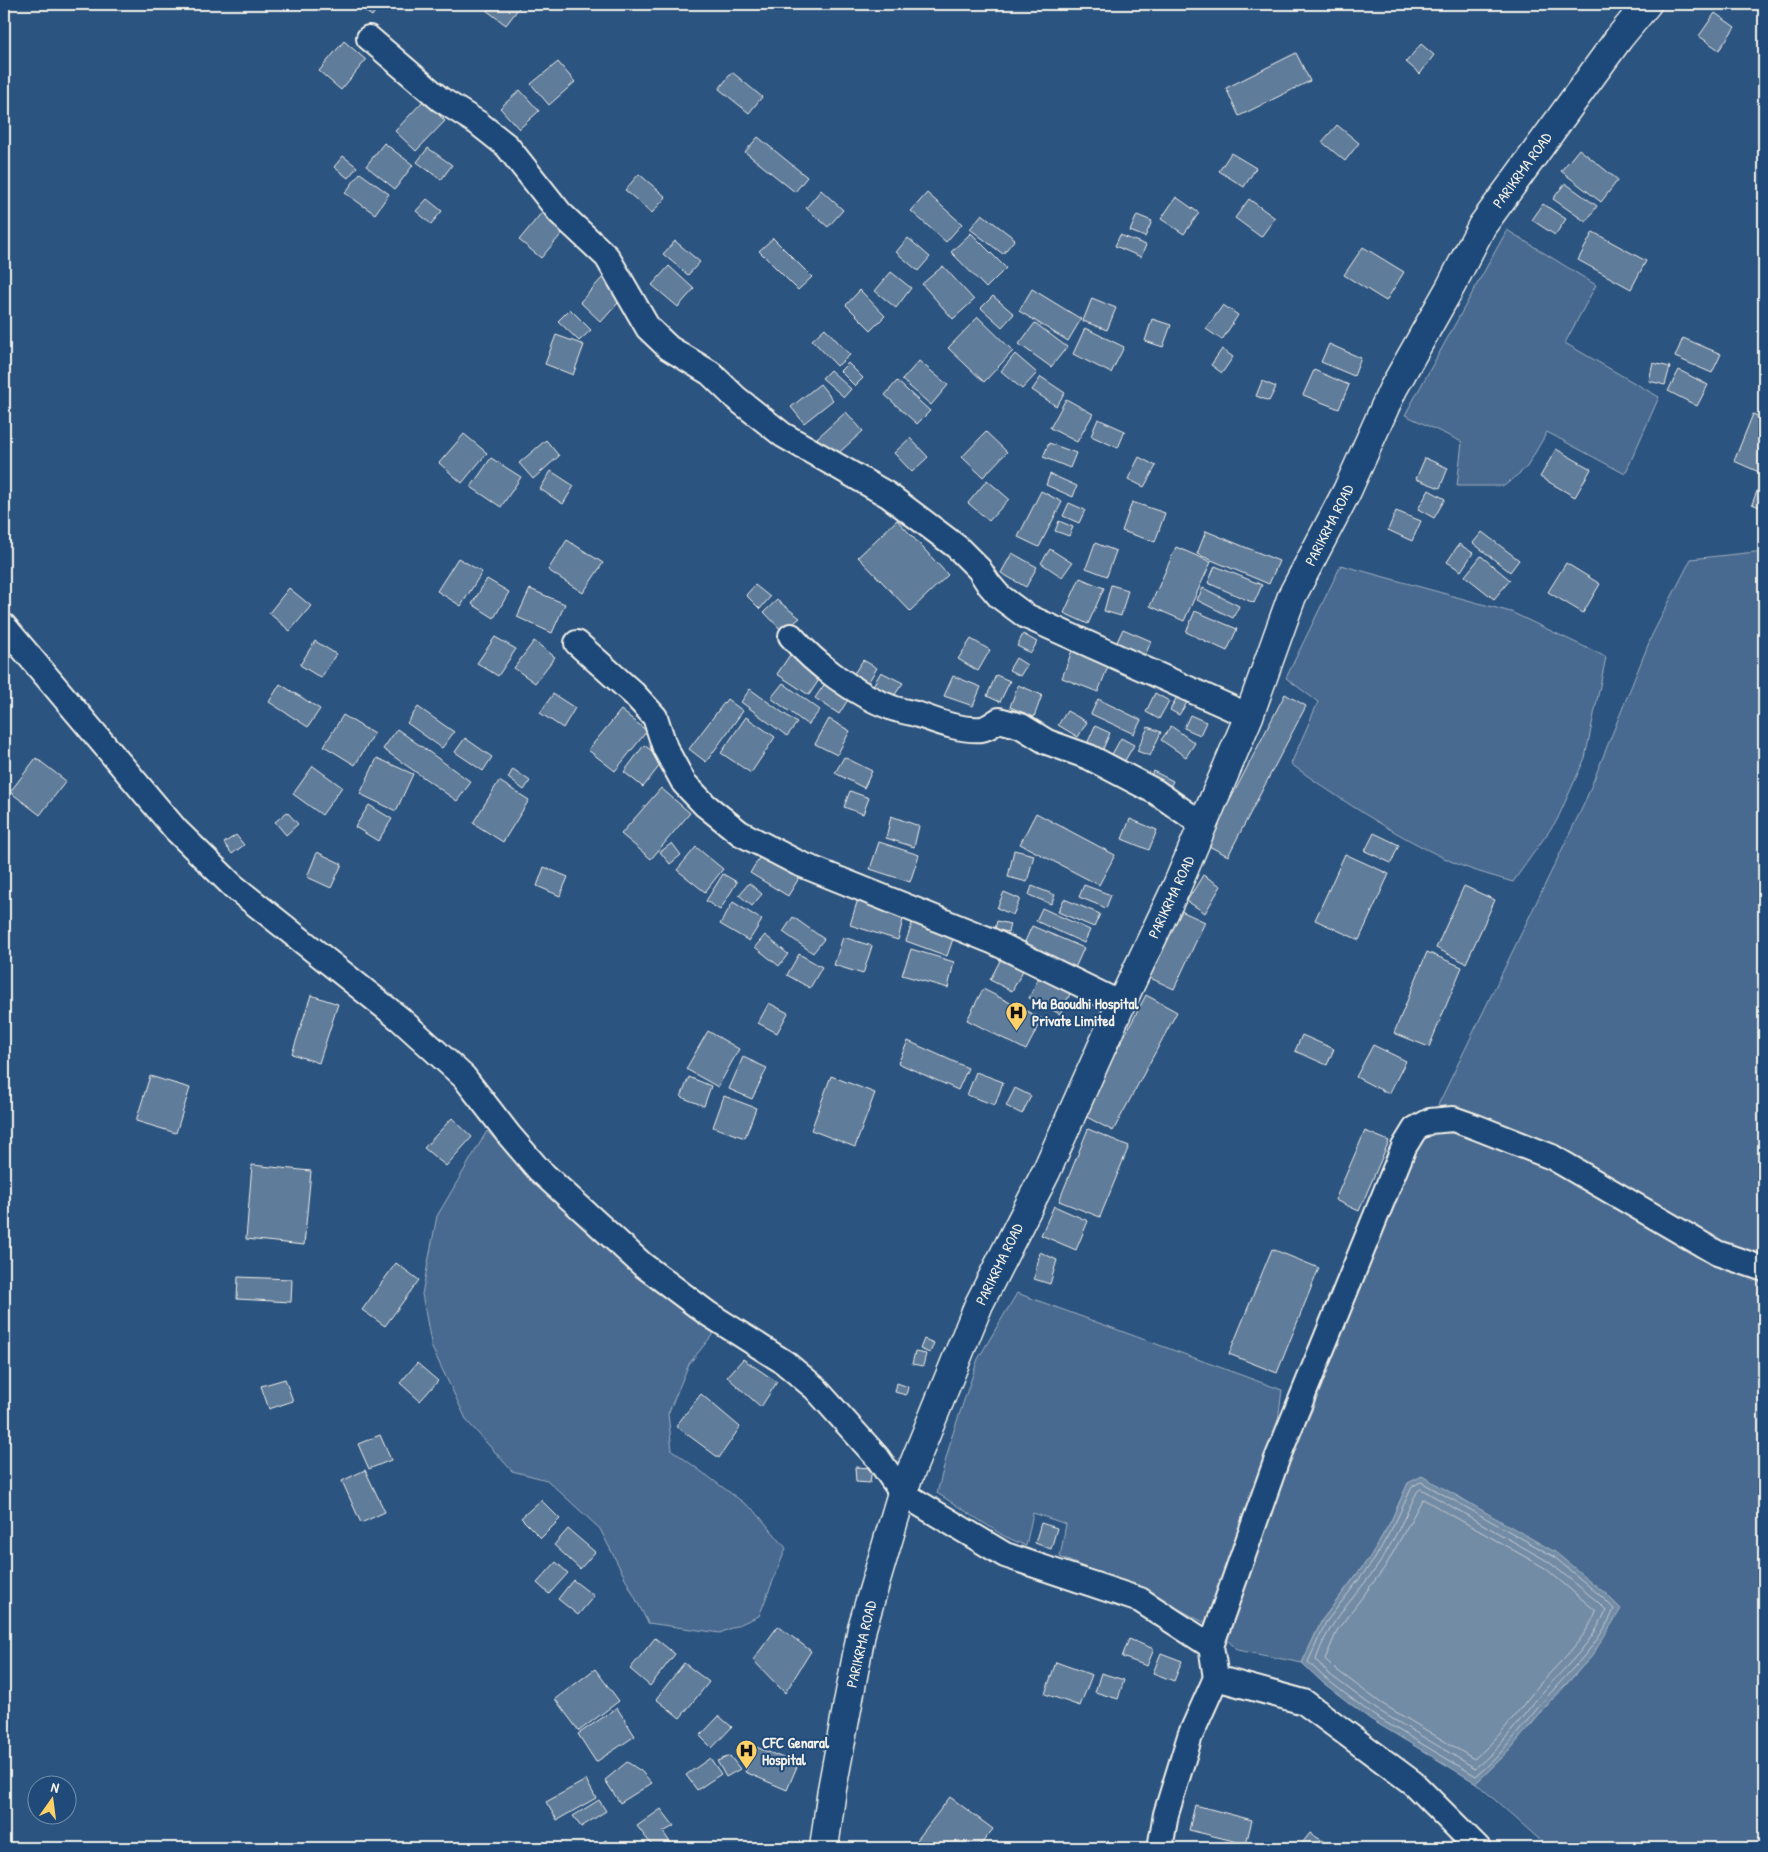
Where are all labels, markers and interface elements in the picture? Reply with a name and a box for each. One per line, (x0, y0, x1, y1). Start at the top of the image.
street label: PARIKRMA ROAD (1487, 127, 1557, 212)
street label: PARIKRMA ROAD (1299, 480, 1359, 569)
street label: PARIKRMA ROAD (1143, 852, 1200, 942)
place label: Ma Baoudhi Hospital Private Limited (1032, 993, 1139, 1031)
hospital icon: Ma Baoudhi Hospital Private Limited (1004, 1000, 1028, 1031)
street label: PARIKRMA ROAD (970, 1219, 1028, 1309)
street label: PARIKRMA ROAD (841, 1598, 881, 1690)
place label: CFC Genaral Hospital (762, 1732, 830, 1771)
hospital icon: CFC Genaral Hospital (734, 1739, 758, 1770)
north arrow (28, 1774, 78, 1824)
text: N (49, 1777, 62, 1797)

